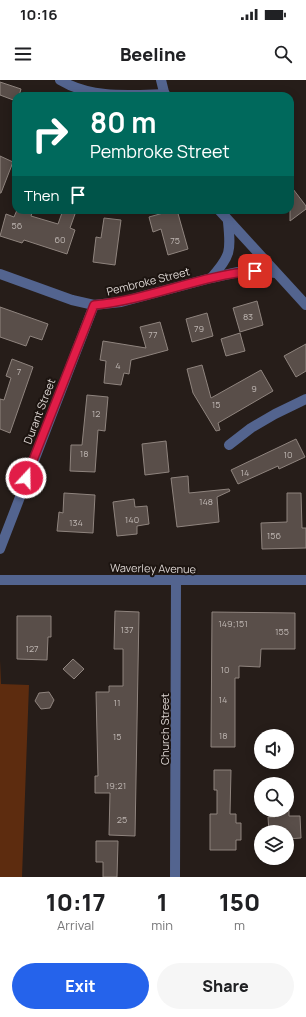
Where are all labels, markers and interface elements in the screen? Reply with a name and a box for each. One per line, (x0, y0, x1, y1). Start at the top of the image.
text: 10:16 (20, 4, 57, 25)
text: Beeline (120, 42, 186, 66)
icon: menu (12, 43, 34, 65)
icon: search (272, 43, 294, 65)
text: 80 m (90, 103, 156, 141)
icon: right (24, 108, 76, 160)
text: Pembroke Street (90, 139, 230, 163)
icon: arrive (67, 184, 89, 206)
text: Then (24, 185, 59, 206)
house number: 56 (12, 219, 23, 232)
house number: 60 (54, 233, 66, 246)
house number: 75 (170, 234, 180, 247)
pin (238, 254, 272, 288)
icon: arrive (244, 260, 266, 282)
street label: Pembroke Street (105, 263, 191, 299)
house number: 83 (243, 310, 253, 323)
house number: 79 (194, 322, 204, 335)
house number: 77 (148, 328, 158, 341)
house number: 4 (115, 359, 121, 372)
house number: 7 (17, 365, 22, 378)
street label: Durant Street (20, 376, 58, 446)
house number: 9 (251, 382, 257, 395)
house number: 15 (212, 398, 220, 411)
house number: 12 (92, 407, 100, 420)
house number: 18 (80, 447, 88, 460)
house number: 10 (284, 448, 293, 461)
position arrow (5, 457, 47, 499)
house number: 14 (241, 466, 249, 479)
house number: 148 (199, 495, 213, 508)
house number: 140 (125, 513, 139, 526)
house number: 134 (69, 516, 83, 529)
house number: 156 (267, 529, 282, 542)
street label: Waverley Avenue (110, 560, 197, 576)
house number: 149;151 (218, 617, 248, 630)
house number: 137 (120, 623, 134, 636)
house number: 155 (275, 625, 289, 638)
house number: 127 (25, 642, 39, 655)
house number: 10 (221, 663, 230, 676)
street label: Church Street (157, 693, 172, 765)
house number: 14 (219, 693, 227, 706)
house number: 11 (113, 696, 121, 709)
house number: 18 (219, 729, 227, 742)
map controls (254, 729, 294, 865)
button: sound (254, 729, 294, 769)
house number: 15 (113, 730, 121, 743)
button: search (254, 777, 294, 817)
house number: 19;21 (106, 779, 126, 792)
house number: 25 (117, 813, 127, 826)
button: layers (254, 825, 294, 865)
text: 10:17 (46, 885, 105, 918)
text: 1 (157, 885, 168, 918)
text: 150 (219, 885, 260, 918)
text: Arrival (57, 916, 94, 934)
text: min (151, 916, 173, 934)
text: m (234, 916, 245, 934)
button: Exit (12, 963, 149, 1009)
button: Share (157, 963, 294, 1009)

